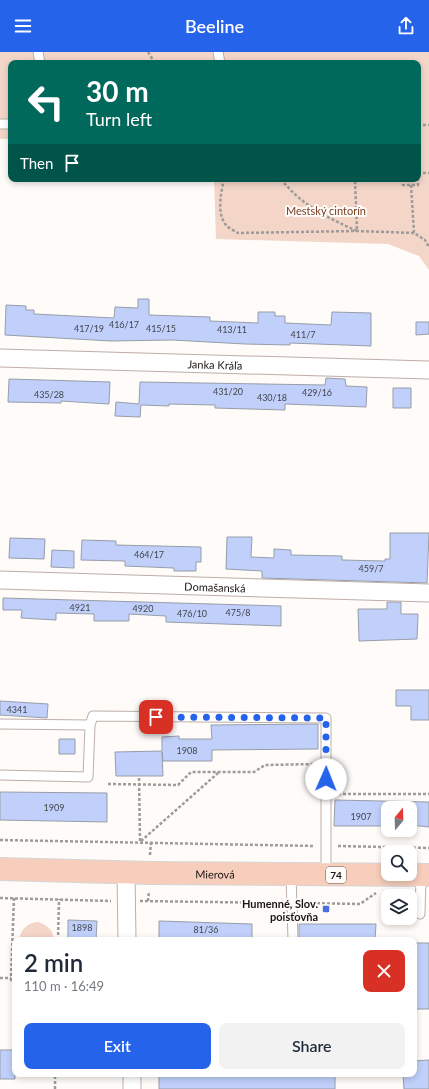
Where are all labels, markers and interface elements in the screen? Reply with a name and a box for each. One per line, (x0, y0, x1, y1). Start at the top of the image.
icon: menu (12, 15, 34, 37)
text: Beeline (185, 15, 244, 37)
icon: share (395, 15, 417, 37)
text: 30 m (86, 74, 149, 108)
icon: left (20, 76, 72, 128)
text: Turn left (86, 108, 152, 130)
icon: arrive (61, 152, 83, 174)
text: Then (20, 154, 53, 172)
park label: Mestský cintorín (286, 204, 366, 217)
house number: 416/17 (109, 319, 139, 330)
house number: 417/19 (74, 323, 104, 334)
house number: 415/15 (146, 323, 176, 334)
house number: 413/11 (217, 324, 247, 335)
house number: 411/7 (291, 329, 315, 340)
street label: Janka Kráľa (187, 357, 242, 371)
house number: 431/20 (213, 386, 243, 397)
house number: 429/16 (302, 387, 332, 398)
house number: 435/28 (34, 389, 64, 400)
house number: 430/18 (257, 392, 287, 403)
house number: 464/17 (134, 549, 164, 560)
house number: 459/7 (359, 563, 383, 574)
street label: Domašanská (184, 579, 246, 594)
house number: 4921 (70, 602, 90, 613)
house number: 4920 (133, 603, 153, 614)
house number: 475/8 (226, 607, 250, 618)
house number: 476/10 (177, 608, 207, 619)
pin (139, 700, 173, 734)
house number: 4341 (7, 704, 27, 715)
icon: arrive (145, 706, 167, 728)
house number: 1908 (177, 745, 197, 756)
position arrow (305, 758, 347, 800)
north arrow (381, 801, 417, 837)
map controls (381, 801, 417, 925)
house number: 1909 (44, 802, 64, 813)
house number: 1907 (351, 811, 371, 822)
button: search (381, 845, 417, 881)
street label: Mierová (195, 867, 235, 880)
road number: 74 (326, 867, 346, 883)
button: layers (381, 889, 417, 925)
place label: Humenné, Slov. poisťovňa (242, 897, 318, 923)
marker: Humenné, Slov. poisťovňa (321, 904, 331, 914)
house number: 1898 (72, 922, 92, 933)
house number: 81/36 (194, 924, 218, 935)
text: 2 min (24, 948, 83, 977)
button: close (363, 950, 405, 992)
text: 110 m · 16:49 (24, 978, 104, 994)
button: Exit (24, 1023, 211, 1069)
button: Share (219, 1023, 405, 1069)

